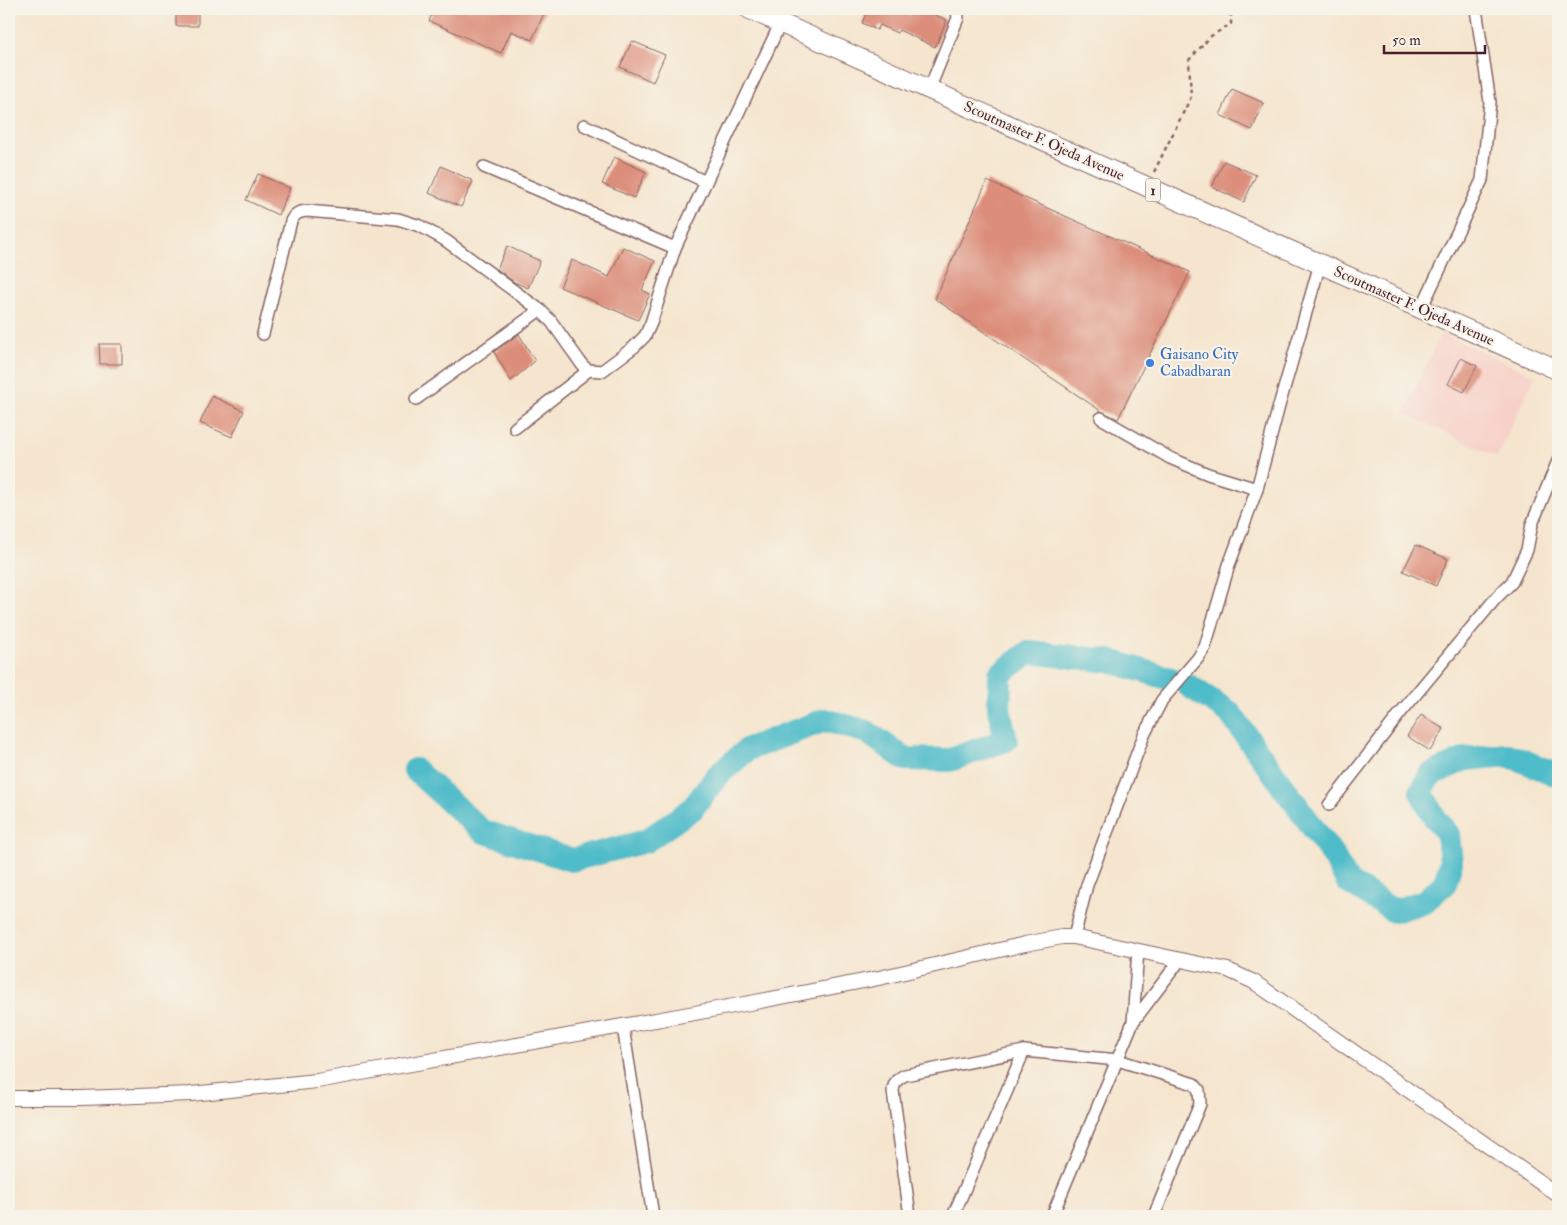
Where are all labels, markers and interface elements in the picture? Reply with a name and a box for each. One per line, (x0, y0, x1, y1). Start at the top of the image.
scale bar (1384, 22, 1486, 54)
text: 50 m (1392, 31, 1421, 50)
street label: Scoutmaster F. Ojeda Avenue (961, 97, 1127, 185)
road number: 1 (1146, 178, 1160, 202)
street label: Scoutmaster F. Ojeda Avenue (1331, 262, 1497, 350)
place label: Gaisano City Cabadbaran (1160, 345, 1239, 381)
marker: Gaisano City Cabadbaran (1144, 357, 1156, 369)

